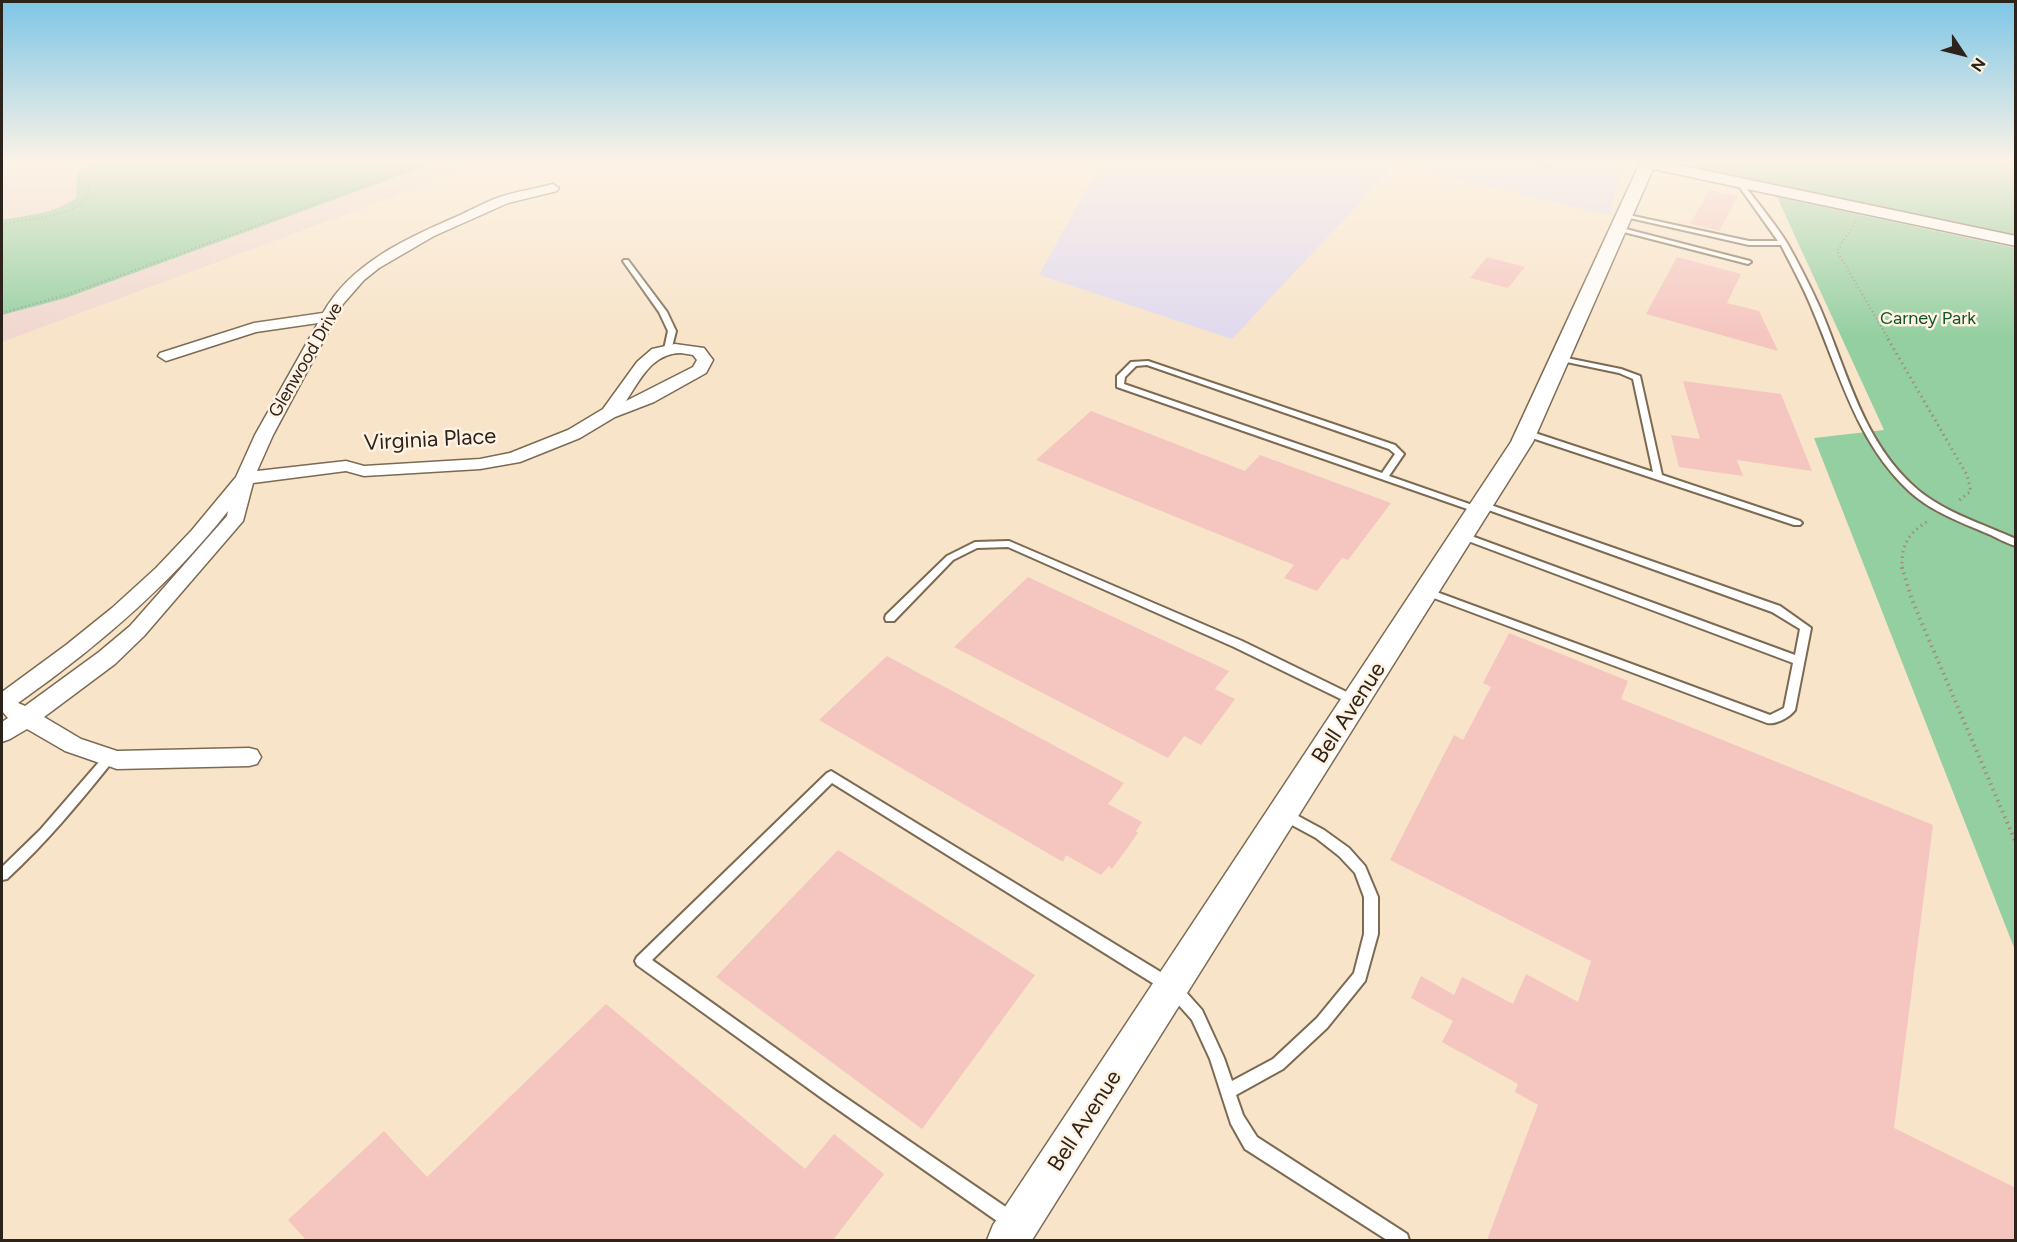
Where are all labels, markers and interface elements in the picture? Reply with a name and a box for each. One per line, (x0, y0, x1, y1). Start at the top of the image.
north arrow (1933, 24, 1993, 84)
text: N (1967, 54, 1989, 75)
street label: Glenwood Drive (264, 299, 348, 421)
park label: Carney Park (1880, 308, 1976, 330)
street label: Virginia Place (363, 423, 497, 457)
street label: Bell Avenue (1307, 658, 1391, 768)
street label: Bell Avenue (1043, 1066, 1127, 1176)

